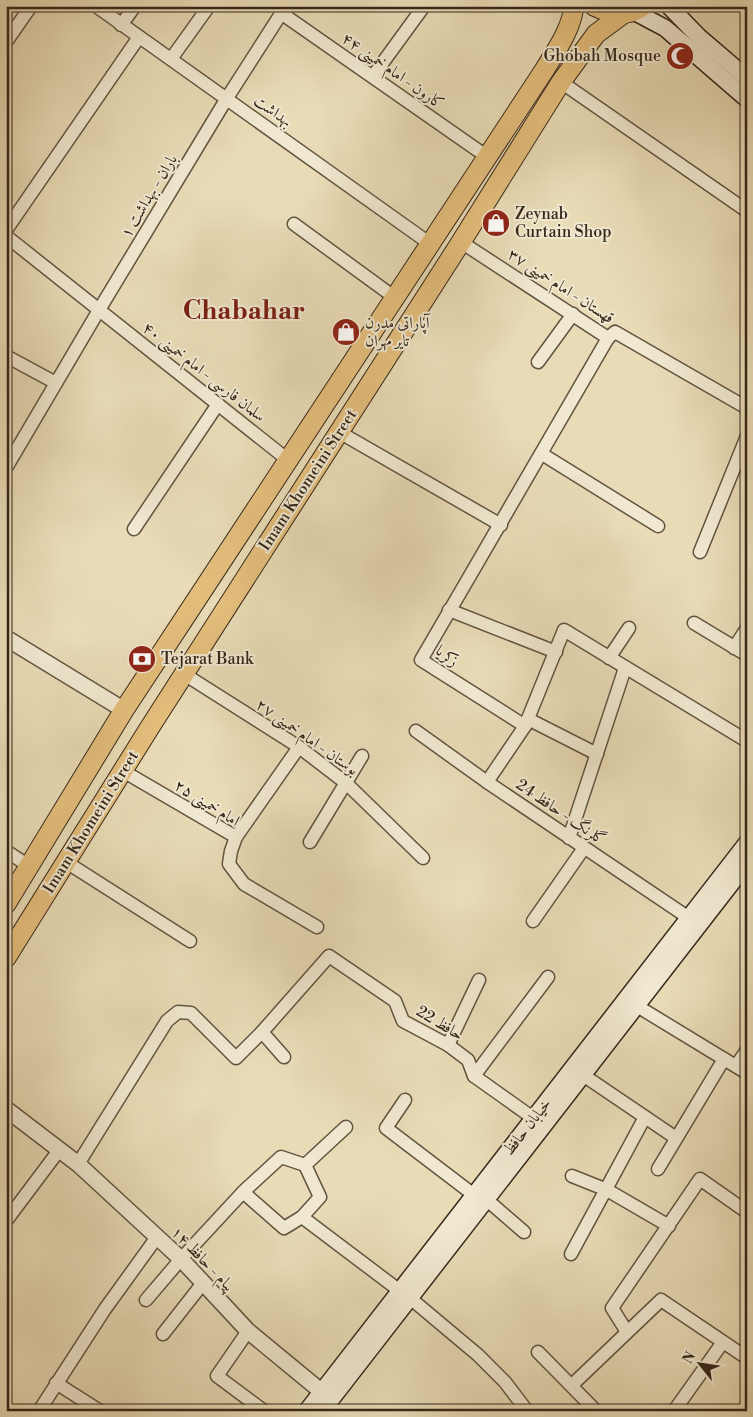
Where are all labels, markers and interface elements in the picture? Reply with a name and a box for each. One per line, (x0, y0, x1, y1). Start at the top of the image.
street label: کارون - امام خمینی ۴۴ (336, 28, 448, 117)
mosque icon: Ghobah Mosque (665, 41, 695, 71)
place label: Ghobah Mosque (543, 46, 661, 66)
street label: بهداشت (250, 91, 296, 131)
street label: باران - بهداشت ۱ (116, 151, 182, 241)
place label: Zeynab Curtain Shop (515, 204, 612, 242)
shop icon: Zeynab Curtain Shop (481, 208, 511, 238)
street label: قهستان - امام خمینی ۳۷ (502, 244, 618, 331)
district label: Chabahar (183, 295, 305, 327)
place label: آپاراتی مدرن تایر مهران (365, 313, 431, 351)
shop icon: آپاراتی مدرن تایر مهران (331, 317, 361, 347)
street label: سلمان فارسی - امام خمینی ۴۰ (136, 318, 270, 429)
street label: Imam Khomeini Street (255, 405, 361, 554)
street label: زکریا (431, 641, 463, 671)
bank icon: Tejarat Bank (127, 644, 157, 674)
place label: Tejarat Bank (161, 649, 255, 669)
street label: بوستان - امام خمینی ۲۷ (250, 694, 362, 783)
street label: Imam Khomeini Street (39, 747, 143, 897)
street label: گلرنگ - حافظ 24 (512, 774, 610, 849)
street label: امام خمینی ۲۵ (169, 775, 243, 834)
street label: حافظ 22 (413, 1001, 467, 1045)
street label: خیابان حافظ (498, 1094, 556, 1160)
street label: پیام - حافظ ۱۴ (164, 1222, 239, 1299)
north arrow (676, 1340, 726, 1390)
text: N (679, 1349, 700, 1367)

